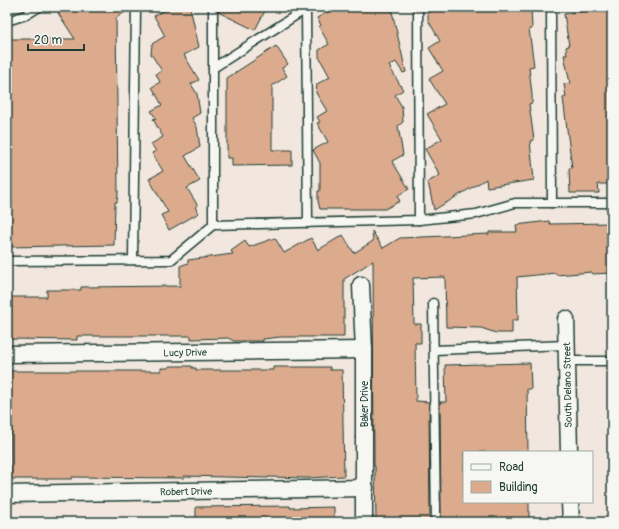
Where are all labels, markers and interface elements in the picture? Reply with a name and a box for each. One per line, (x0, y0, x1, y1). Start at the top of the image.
scale bar (28, 26, 84, 52)
text: 20 m (34, 33, 63, 48)
street label: South Delano Street (561, 341, 575, 428)
street label: Lucy Drive (163, 347, 207, 359)
street label: Baker Drive (359, 381, 371, 427)
legend (463, 451, 593, 503)
text: Road (499, 460, 524, 475)
text: Building (499, 480, 538, 495)
street label: Robert Drive (160, 486, 212, 498)

